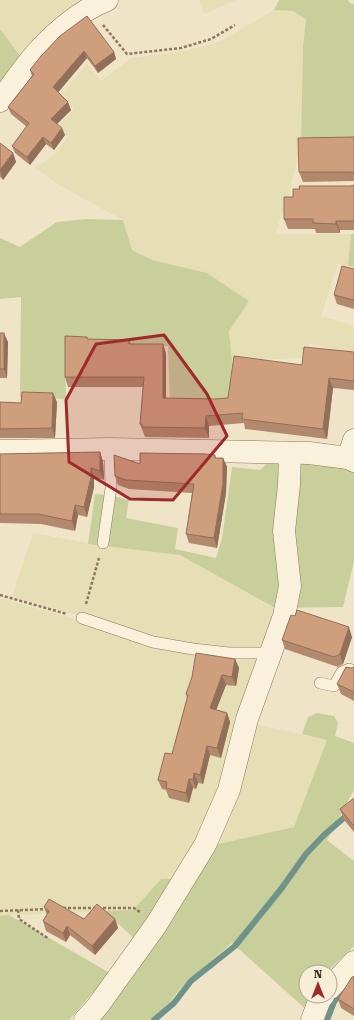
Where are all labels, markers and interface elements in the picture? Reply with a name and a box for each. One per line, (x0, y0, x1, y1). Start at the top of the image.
north arrow (298, 964, 338, 1004)
text: N (314, 968, 323, 981)

